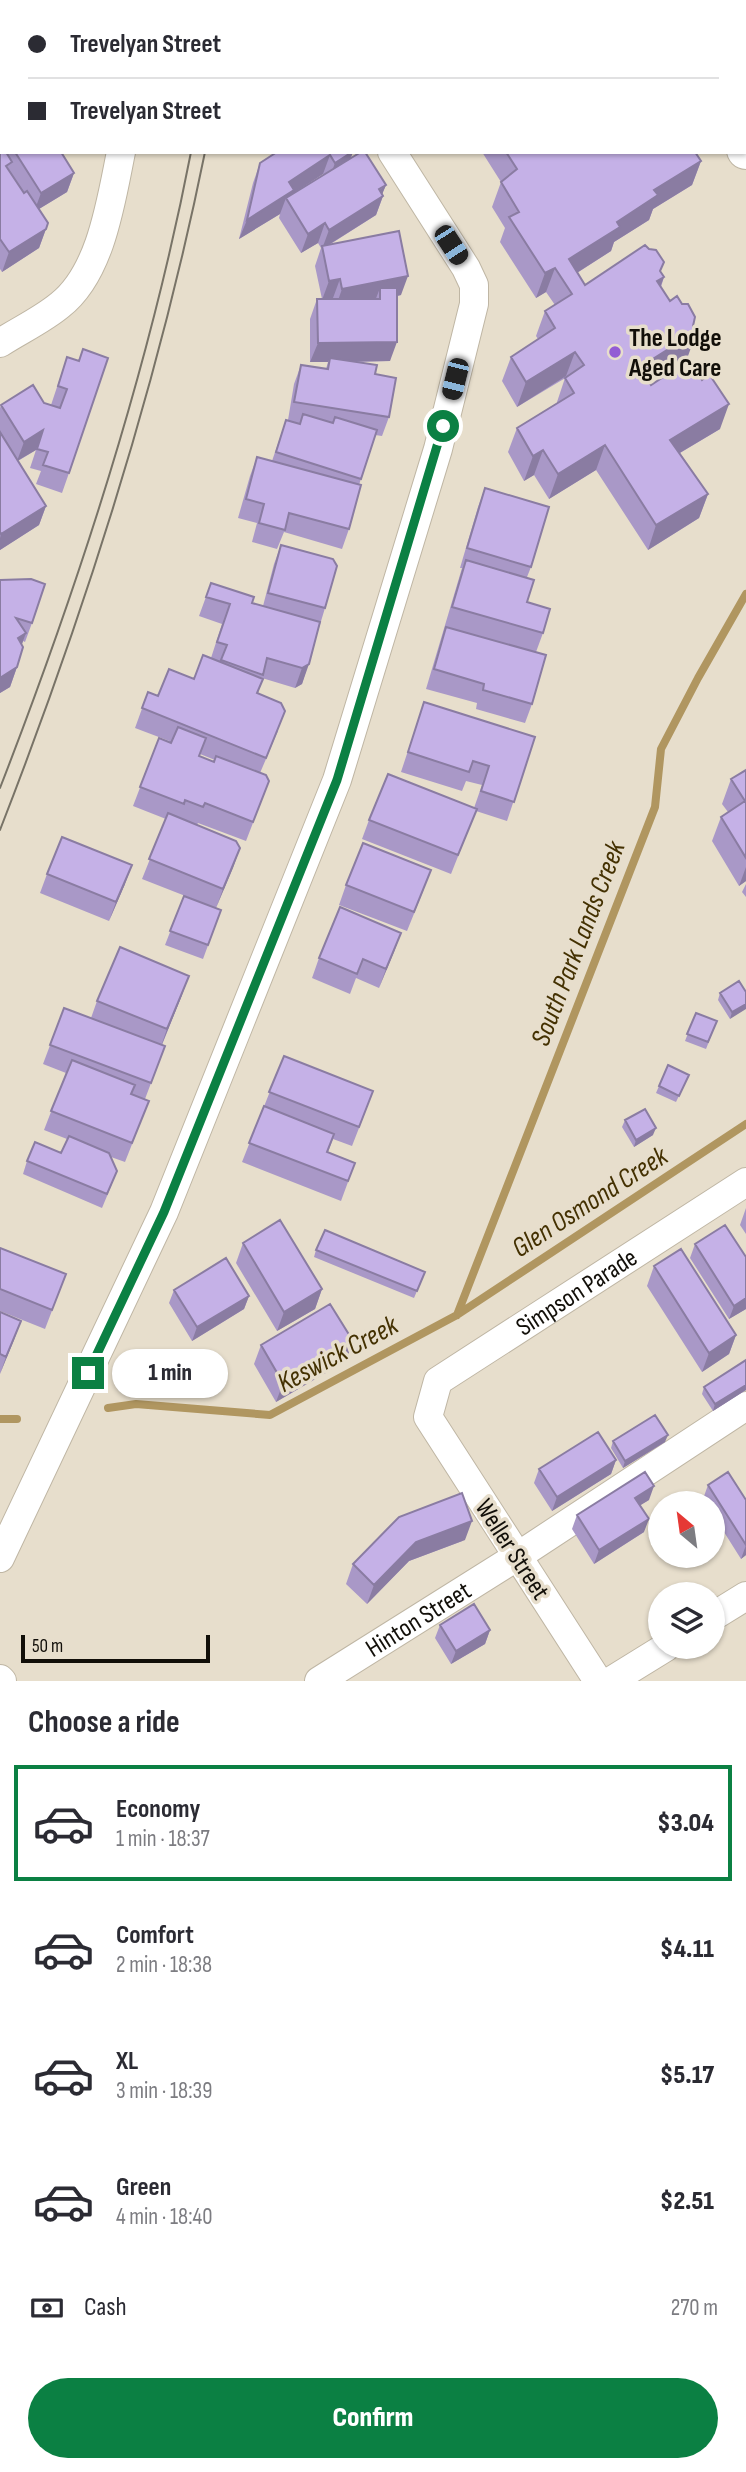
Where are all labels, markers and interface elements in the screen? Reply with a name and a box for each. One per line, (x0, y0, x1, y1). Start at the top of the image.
text: Trevelyan Street (70, 29, 221, 60)
text: Trevelyan Street (70, 96, 221, 127)
car (431, 222, 472, 268)
place label: The Lodge Aged Care (628, 323, 722, 384)
marker: The Lodge Aged Care (607, 344, 623, 360)
car (440, 356, 471, 402)
route start (427, 410, 459, 442)
water label: South Park Lands Creek (524, 835, 633, 1050)
water label: Glen Osmond Creek (506, 1139, 675, 1265)
street label: Simpson Parade (511, 1242, 643, 1343)
water label: Keswick Creek (272, 1308, 405, 1400)
callout: 1 min (112, 1348, 228, 1398)
route end (72, 1357, 104, 1389)
text: 1 min (148, 1359, 192, 1387)
north arrow (648, 1491, 724, 1568)
map controls (648, 1491, 725, 1659)
street label: Weller Street (468, 1494, 556, 1606)
street label: Hinton Street (361, 1575, 477, 1665)
button: layers (648, 1582, 725, 1659)
scale bar (21, 1632, 210, 1664)
text: 50 m (32, 1635, 63, 1658)
text: Choose a ride (28, 1703, 180, 1742)
icon: car (32, 1792, 95, 1855)
text: Economy (116, 1794, 200, 1825)
text: $3.04 (657, 1808, 714, 1839)
text: 1 min · 18:37 (116, 1825, 210, 1853)
icon: car (32, 1918, 95, 1981)
text: Comfort (116, 1920, 194, 1951)
text: $4.11 (660, 1934, 714, 1965)
text: 2 min · 18:38 (116, 1951, 212, 1979)
icon: car (32, 2044, 95, 2107)
text: XL (116, 2046, 138, 2077)
text: $5.17 (660, 2060, 714, 2091)
text: 3 min · 18:39 (116, 2077, 212, 2105)
icon: car (32, 2170, 95, 2233)
text: Green (116, 2172, 171, 2203)
text: $2.51 (660, 2186, 714, 2217)
text: 4 min · 18:40 (116, 2203, 212, 2231)
icon: cash (28, 2289, 66, 2327)
text: Cash (84, 2292, 127, 2323)
text: 270 m (671, 2294, 718, 2322)
button: Confirm (28, 2378, 718, 2458)

